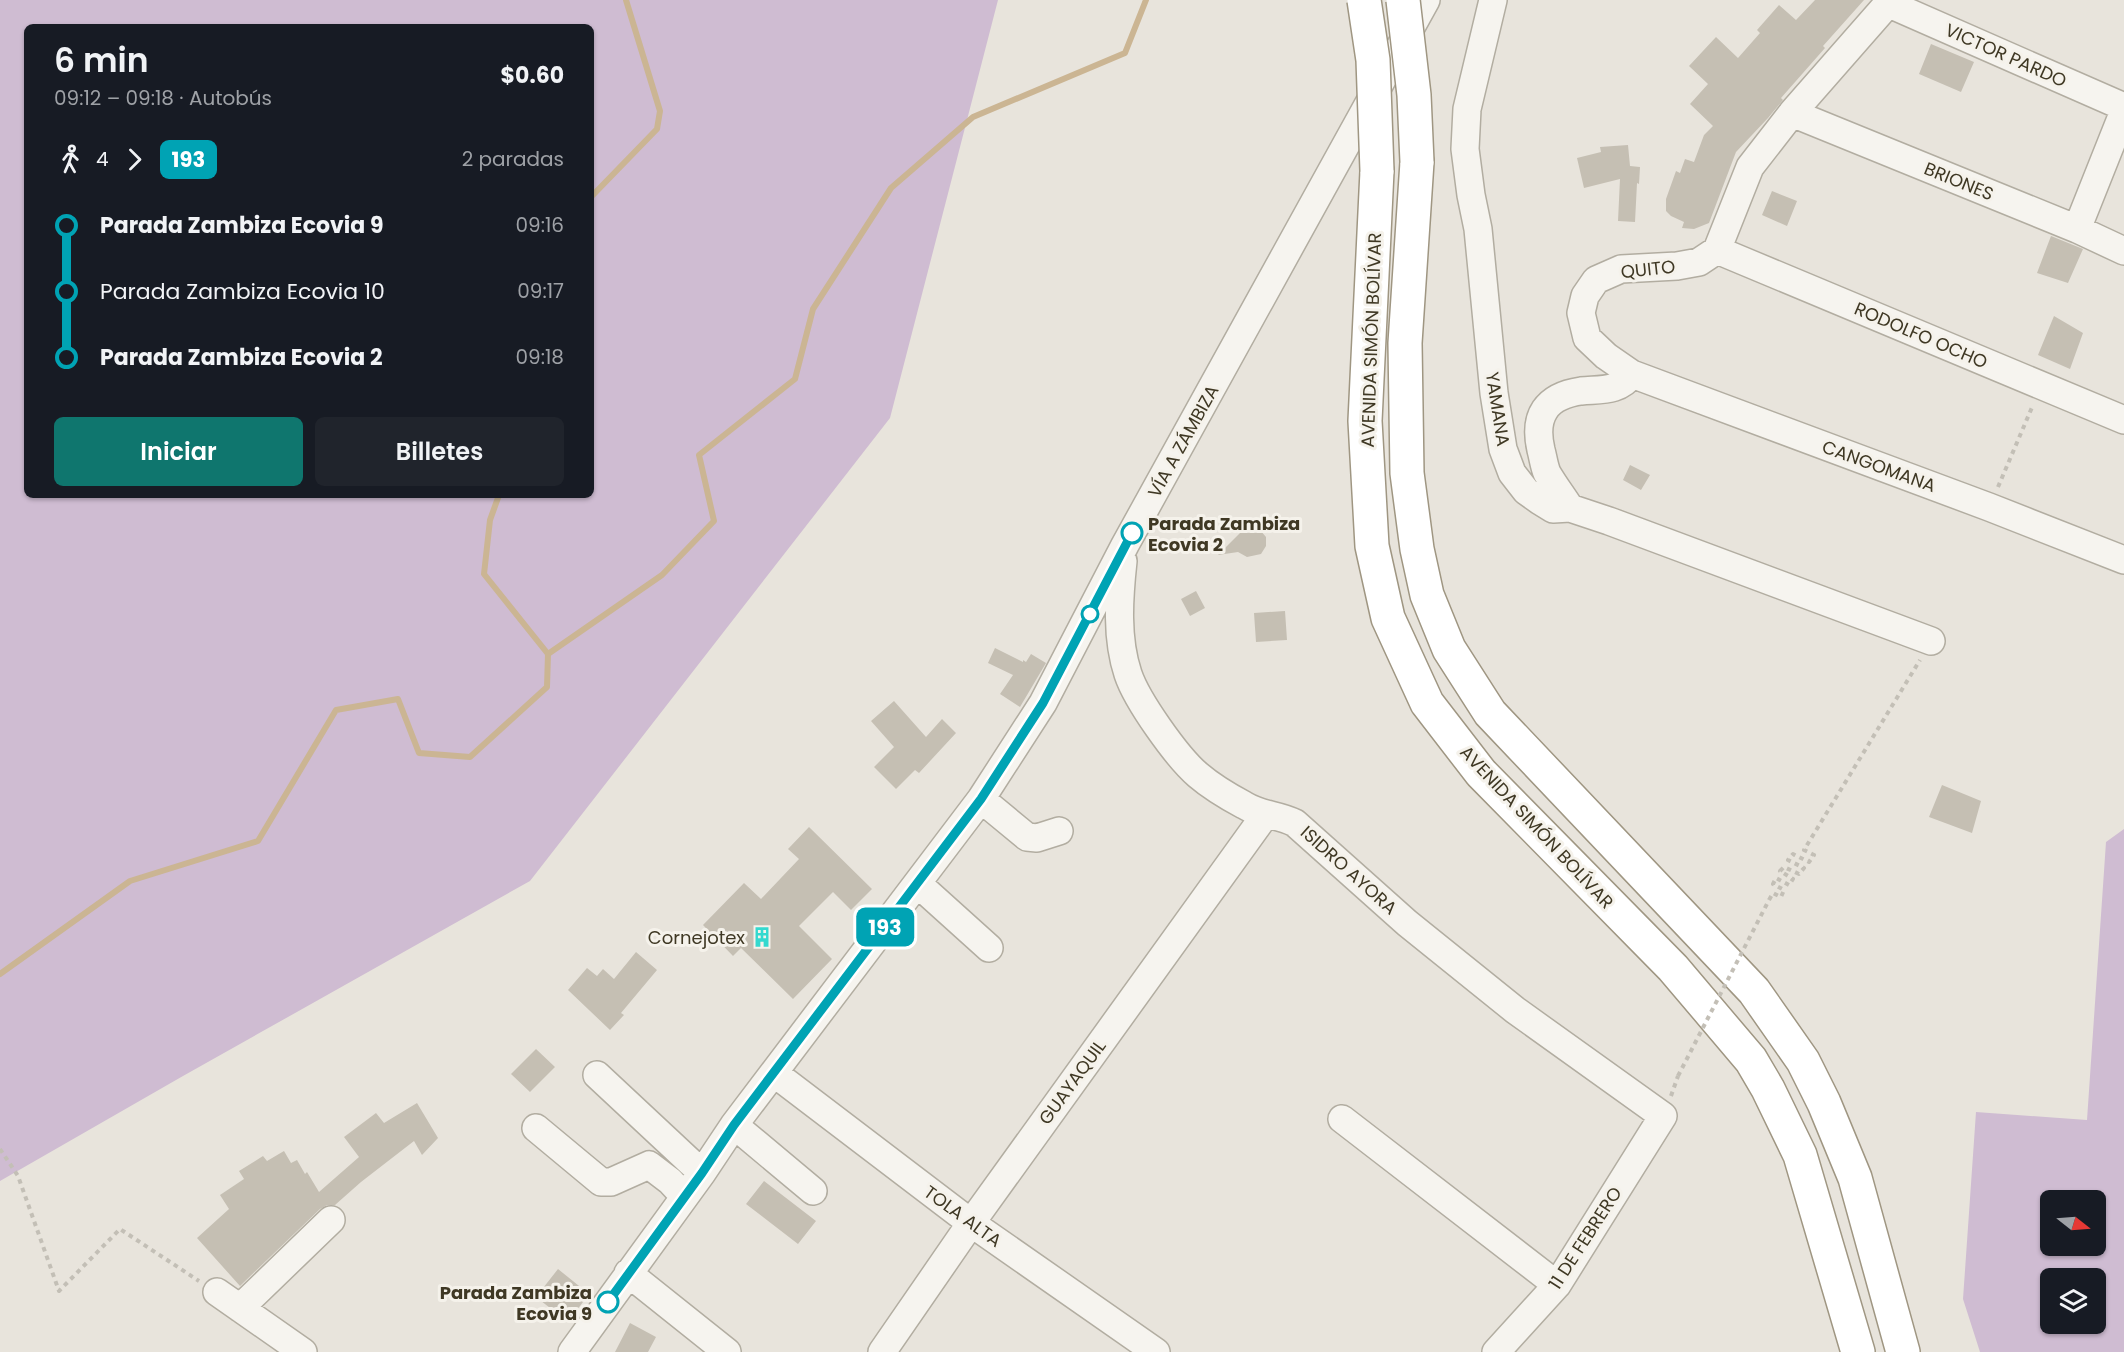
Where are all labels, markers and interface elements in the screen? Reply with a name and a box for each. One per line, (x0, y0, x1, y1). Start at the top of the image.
street label: VICTOR PARDO (1941, 17, 2071, 93)
text: 6 min (54, 37, 149, 84)
text: $0.60 (501, 60, 564, 91)
text: 09:12 – 09:18 · Autobús (54, 84, 272, 112)
icon: walk (54, 143, 87, 176)
icon: forward (118, 143, 151, 176)
text: 4 (96, 145, 109, 173)
text: 193 (172, 145, 205, 174)
text: 2 paradas (462, 145, 564, 173)
street label: BRIONES (1920, 156, 1998, 206)
text: Parada Zambiza Ecovia 9 (100, 210, 383, 241)
text: 09:16 (515, 211, 564, 239)
street label: AVENIDA SIMÓN BOLÍVAR (1355, 232, 1387, 448)
street label: QUITO (1620, 254, 1676, 284)
text: Parada Zambiza Ecovia 10 (100, 276, 385, 307)
text: 09:17 (517, 277, 564, 305)
street label: RODOLFO OCHO (1851, 296, 1991, 374)
text: Parada Zambiza Ecovia 2 (100, 342, 383, 373)
text: 09:18 (516, 343, 564, 371)
street label: YAMANA (1480, 370, 1516, 448)
street label: VÍA A ZÁMBIZA (1142, 380, 1224, 502)
button: Iniciar (54, 417, 303, 486)
button: Billetes (315, 417, 564, 486)
street label: CANGOMANA (1819, 434, 1939, 498)
place label: Parada Zambiza Ecovia 2 (1148, 511, 1300, 557)
marker: Parada Zambiza Ecovia 2 (1121, 522, 1143, 544)
unlabelled marker (1081, 605, 1099, 623)
street label: AVENIDA SIMÓN BOLÍVAR (1455, 740, 1619, 914)
street label: ISIDRO AYORA (1295, 820, 1403, 920)
line badge: 193 (850, 908, 920, 946)
text: 193 (868, 913, 902, 942)
place label: Cornejotex (648, 925, 745, 950)
building icon: Cornejotex (750, 925, 774, 949)
street label: GUAYAQUIL (1033, 1034, 1111, 1130)
street label: TOLA ALTA (919, 1179, 1007, 1253)
street label: 11 DE FEBRERO (1542, 1182, 1628, 1294)
north arrow (2040, 1190, 2106, 1256)
map controls (2040, 1190, 2106, 1334)
button: layers (2040, 1268, 2106, 1334)
place label: Parada Zambiza Ecovia 9 (440, 1280, 592, 1326)
marker: Parada Zambiza Ecovia 9 (597, 1291, 619, 1313)

